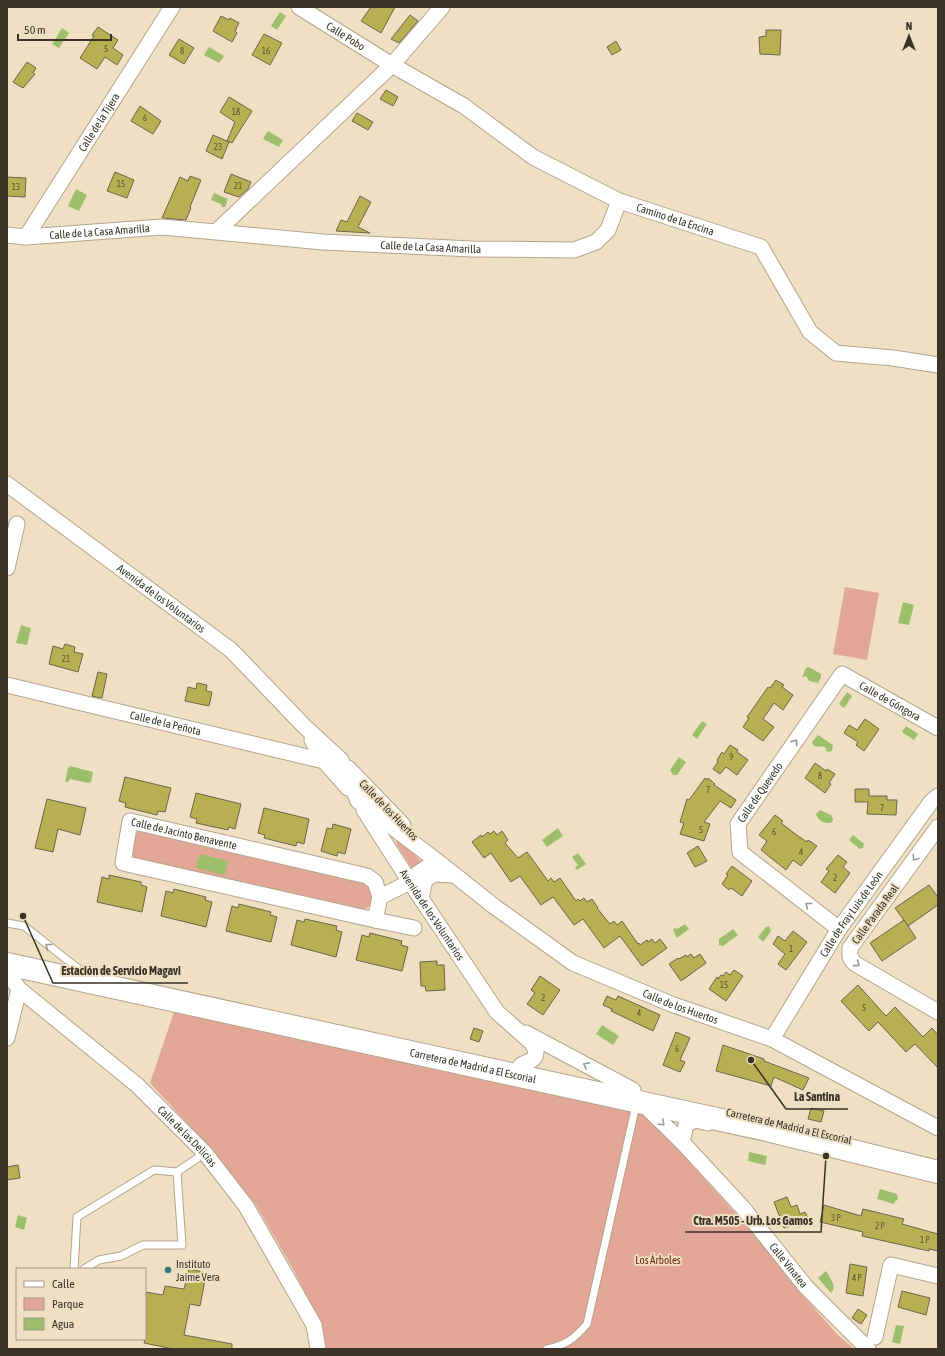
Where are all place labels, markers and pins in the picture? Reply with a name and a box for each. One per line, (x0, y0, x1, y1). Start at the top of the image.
callout: Estación de Servicio Magavi (53, 959, 188, 983)
callout: La Santina (786, 1085, 848, 1109)
callout: Ctra. M505 - Urb. Los Gamos (685, 1208, 821, 1232)
place label: Instituto Jaime Vera (176, 1258, 220, 1283)
marker: Instituto Jaime Vera (163, 1265, 173, 1275)

